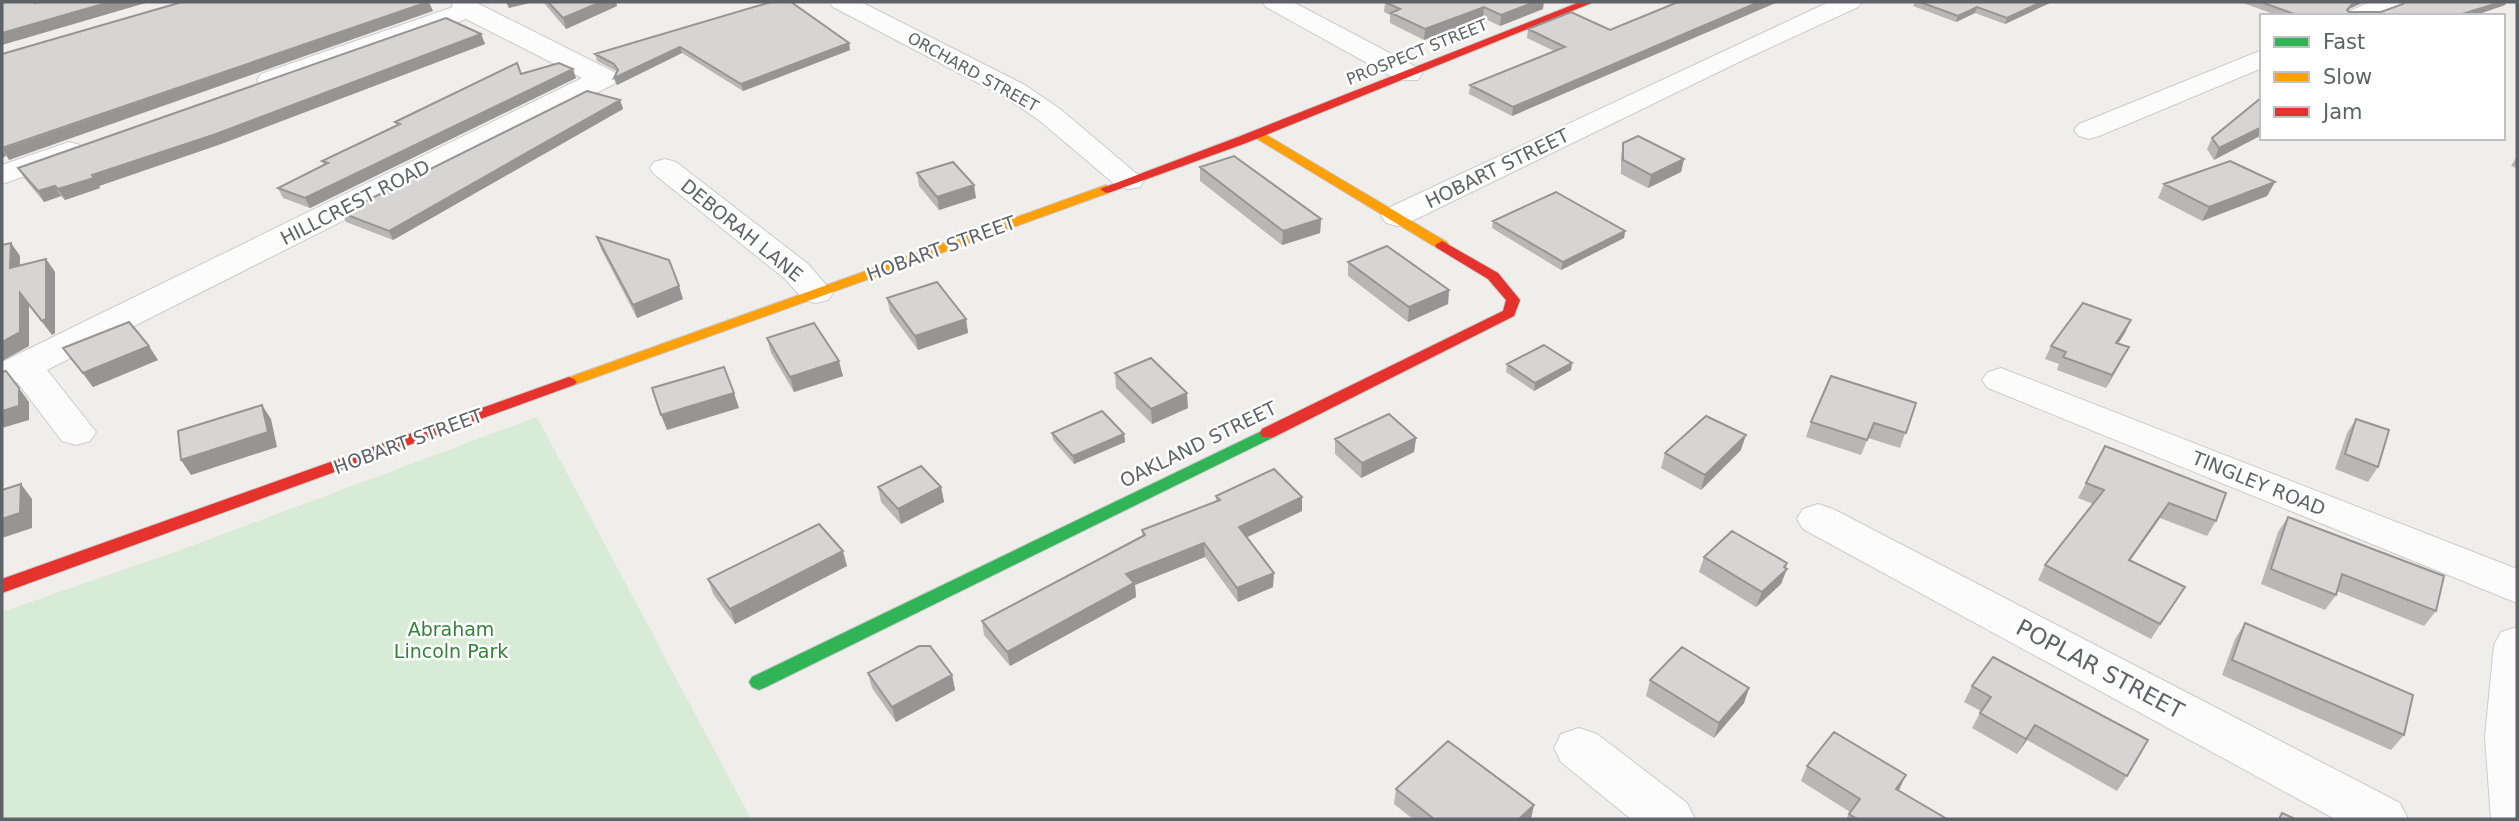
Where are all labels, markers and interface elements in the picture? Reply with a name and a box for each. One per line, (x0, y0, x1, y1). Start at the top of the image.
legend (2260, 14, 2505, 140)
street label: PROSPECT STREET (1344, 15, 1490, 89)
street label: ORCHARD STREET (904, 28, 1042, 116)
text: Fast (2323, 30, 2365, 54)
text: Slow (2323, 65, 2372, 89)
text: Jam (2321, 100, 2363, 124)
street label: HOBART STREET (1422, 123, 1573, 212)
street label: HILLCREST ROAD (277, 155, 433, 249)
street label: DEBORAH LANE (677, 174, 807, 286)
street label: HOBART STREET (863, 211, 1019, 285)
street label: OAKLAND STREET (1116, 396, 1280, 491)
street label: HOBART STREET (330, 404, 486, 478)
street label: TINGLEY ROAD (2188, 446, 2329, 520)
street label: POPLAR STREET (2012, 614, 2189, 725)
park label: Abraham Lincoln Park (394, 618, 508, 662)

